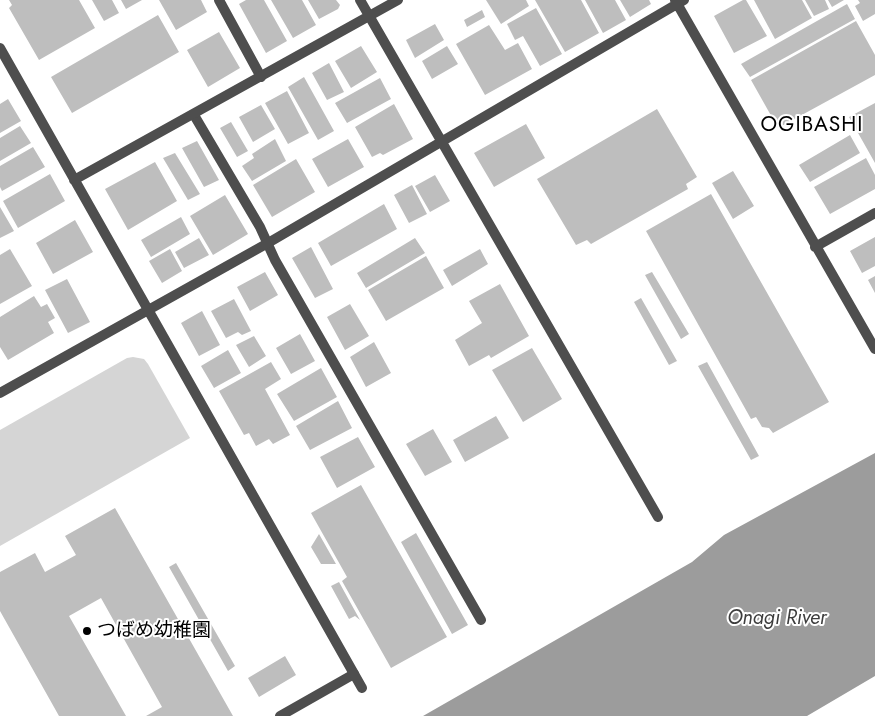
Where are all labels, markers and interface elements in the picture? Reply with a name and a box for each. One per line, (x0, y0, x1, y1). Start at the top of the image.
district label: OGIBASHI (760, 113, 864, 139)
water label: Onagi River (727, 607, 827, 631)
place label: つばめ幼稚園 (97, 620, 211, 642)
marker: つばめ幼稚園 (81, 625, 93, 637)

